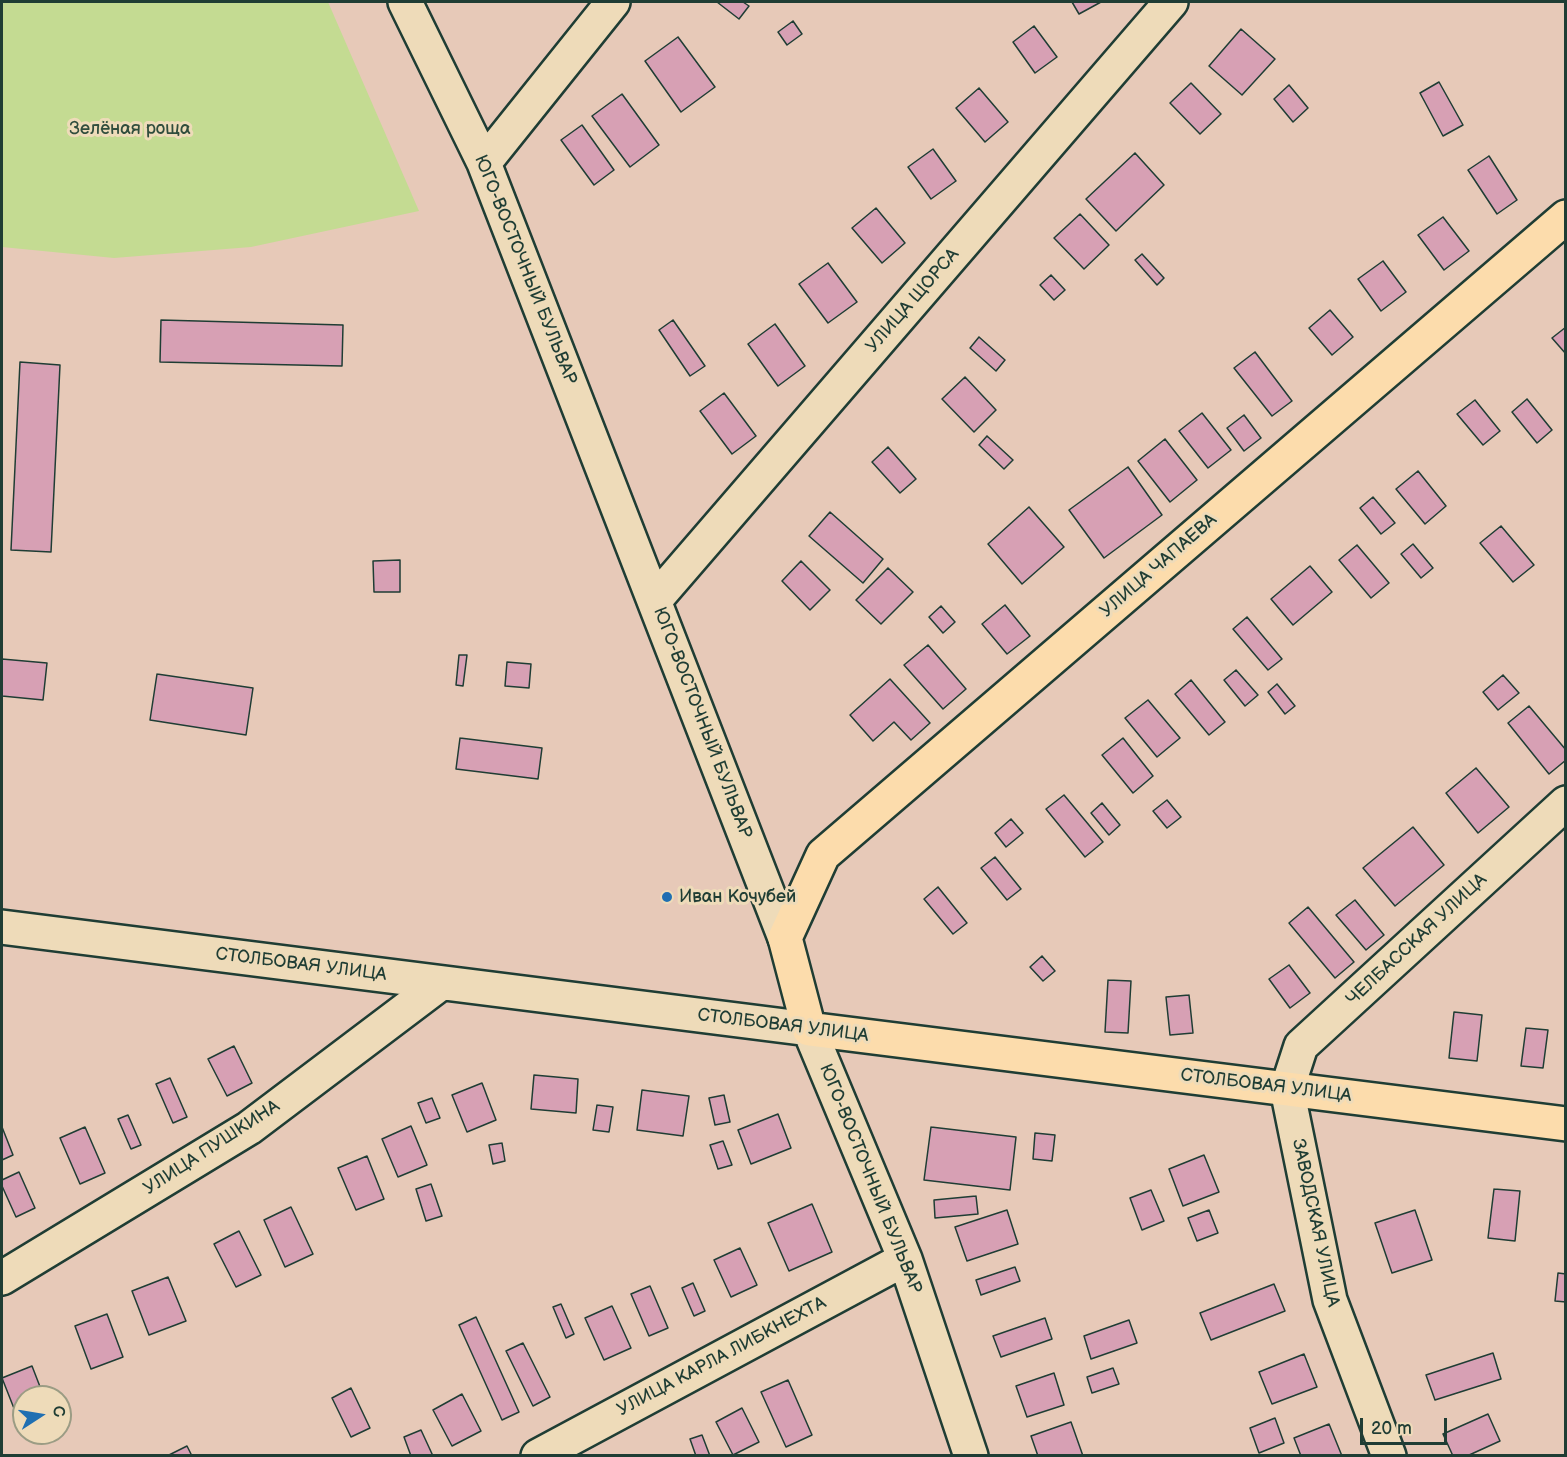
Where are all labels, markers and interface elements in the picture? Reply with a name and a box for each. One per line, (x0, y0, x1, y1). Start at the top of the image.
park label: Зелёная роща (69, 118, 191, 140)
street label: ЮГО-ВОСТОЧНЫЙ БУЛЬВАР (469, 152, 581, 388)
street label: УЛИЦА ЩОРСА (862, 245, 964, 357)
street label: УЛИЦА ЧАПАЕВА (1096, 509, 1222, 623)
street label: ЮГО-ВОСТОЧНЫЙ БУЛЬВАР (648, 604, 756, 842)
street label: ЧЕЛБАССКАЯ УЛИЦА (1342, 869, 1492, 1011)
place label: Иван Кочубей (679, 886, 796, 908)
marker: Иван Кочубей (660, 890, 674, 904)
street label: СТОЛБОВАЯ УЛИЦА (214, 944, 388, 986)
street label: СТОЛБОВАЯ УЛИЦА (696, 1005, 870, 1047)
street label: ЮГО-ВОСТОЧНЫЙ БУЛЬВАР (814, 1061, 926, 1297)
street label: СТОЛБОВАЯ УЛИЦА (1179, 1065, 1353, 1107)
street label: УЛИЦА ПУШКИНА (140, 1096, 284, 1200)
street label: ЗАВОДСКАЯ УЛИЦА (1287, 1137, 1343, 1309)
street label: УЛИЦА КАРЛА ЛИБКНЕХТА (614, 1293, 830, 1421)
north arrow (12, 1385, 72, 1445)
text: С (48, 1404, 69, 1419)
scale bar (1363, 1406, 1450, 1444)
text: 20 m (1371, 1418, 1412, 1439)

